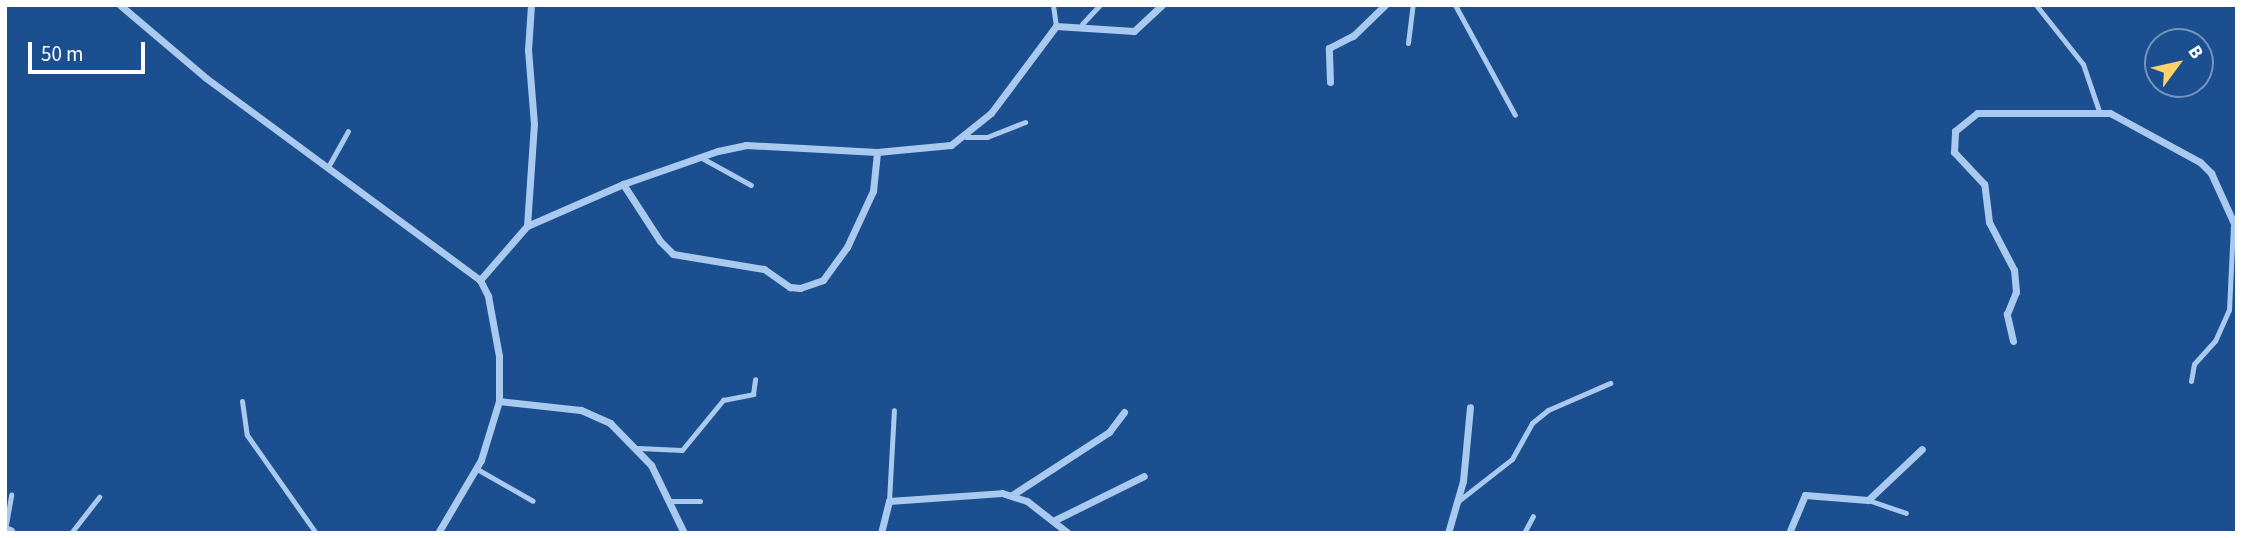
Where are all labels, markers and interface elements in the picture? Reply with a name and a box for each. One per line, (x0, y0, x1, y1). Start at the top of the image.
scale bar (32, 28, 149, 72)
north arrow (2144, 28, 2214, 98)
text: 50 m (41, 39, 83, 69)
text: B (2181, 40, 2210, 65)

